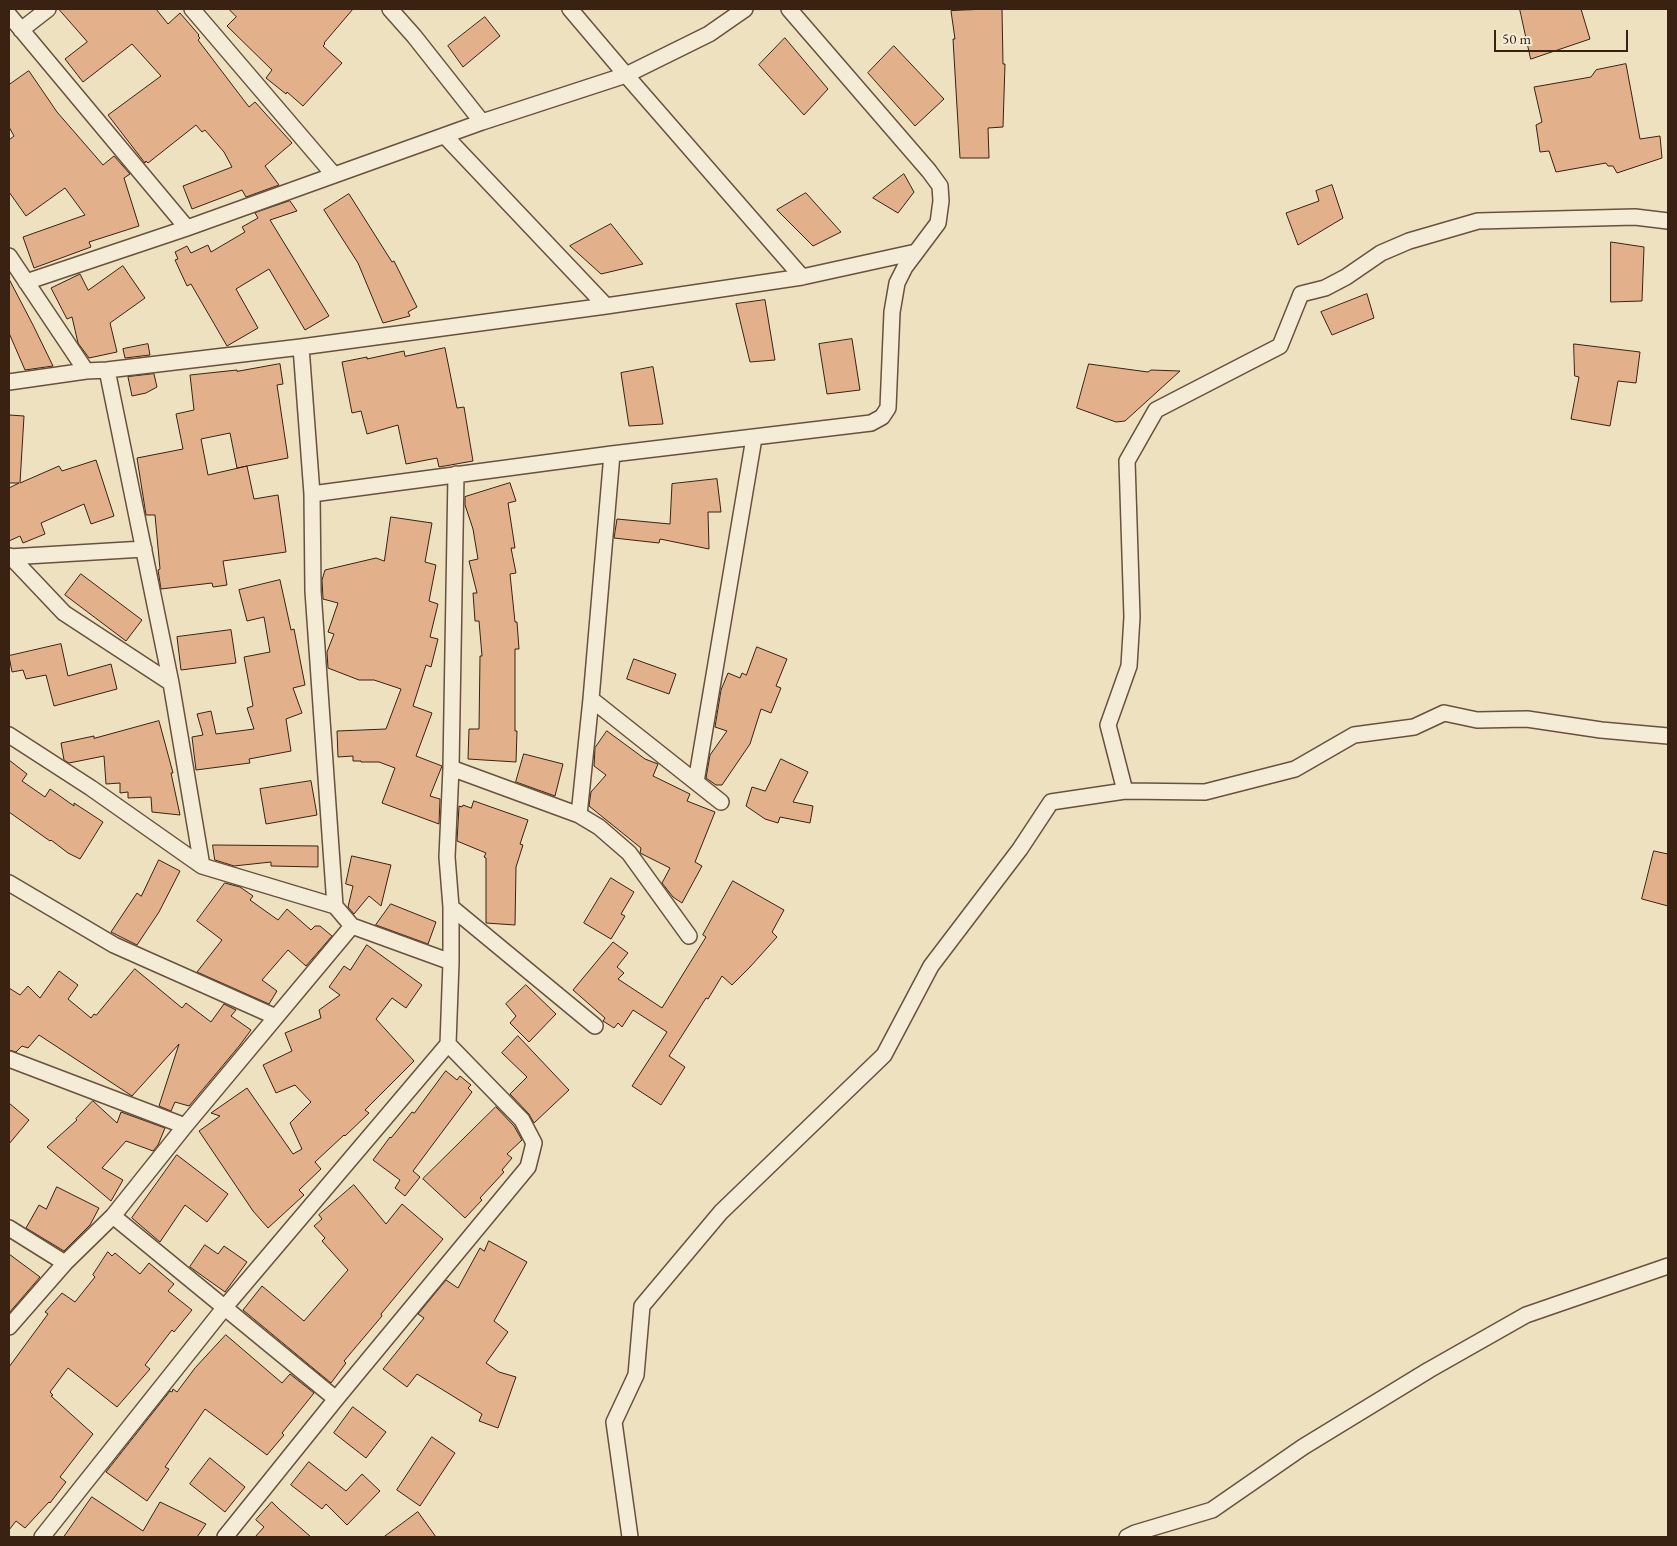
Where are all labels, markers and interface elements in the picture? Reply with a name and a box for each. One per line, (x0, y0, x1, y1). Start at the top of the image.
scale bar (1497, 20, 1631, 52)
text: 50 m (1502, 29, 1531, 48)

